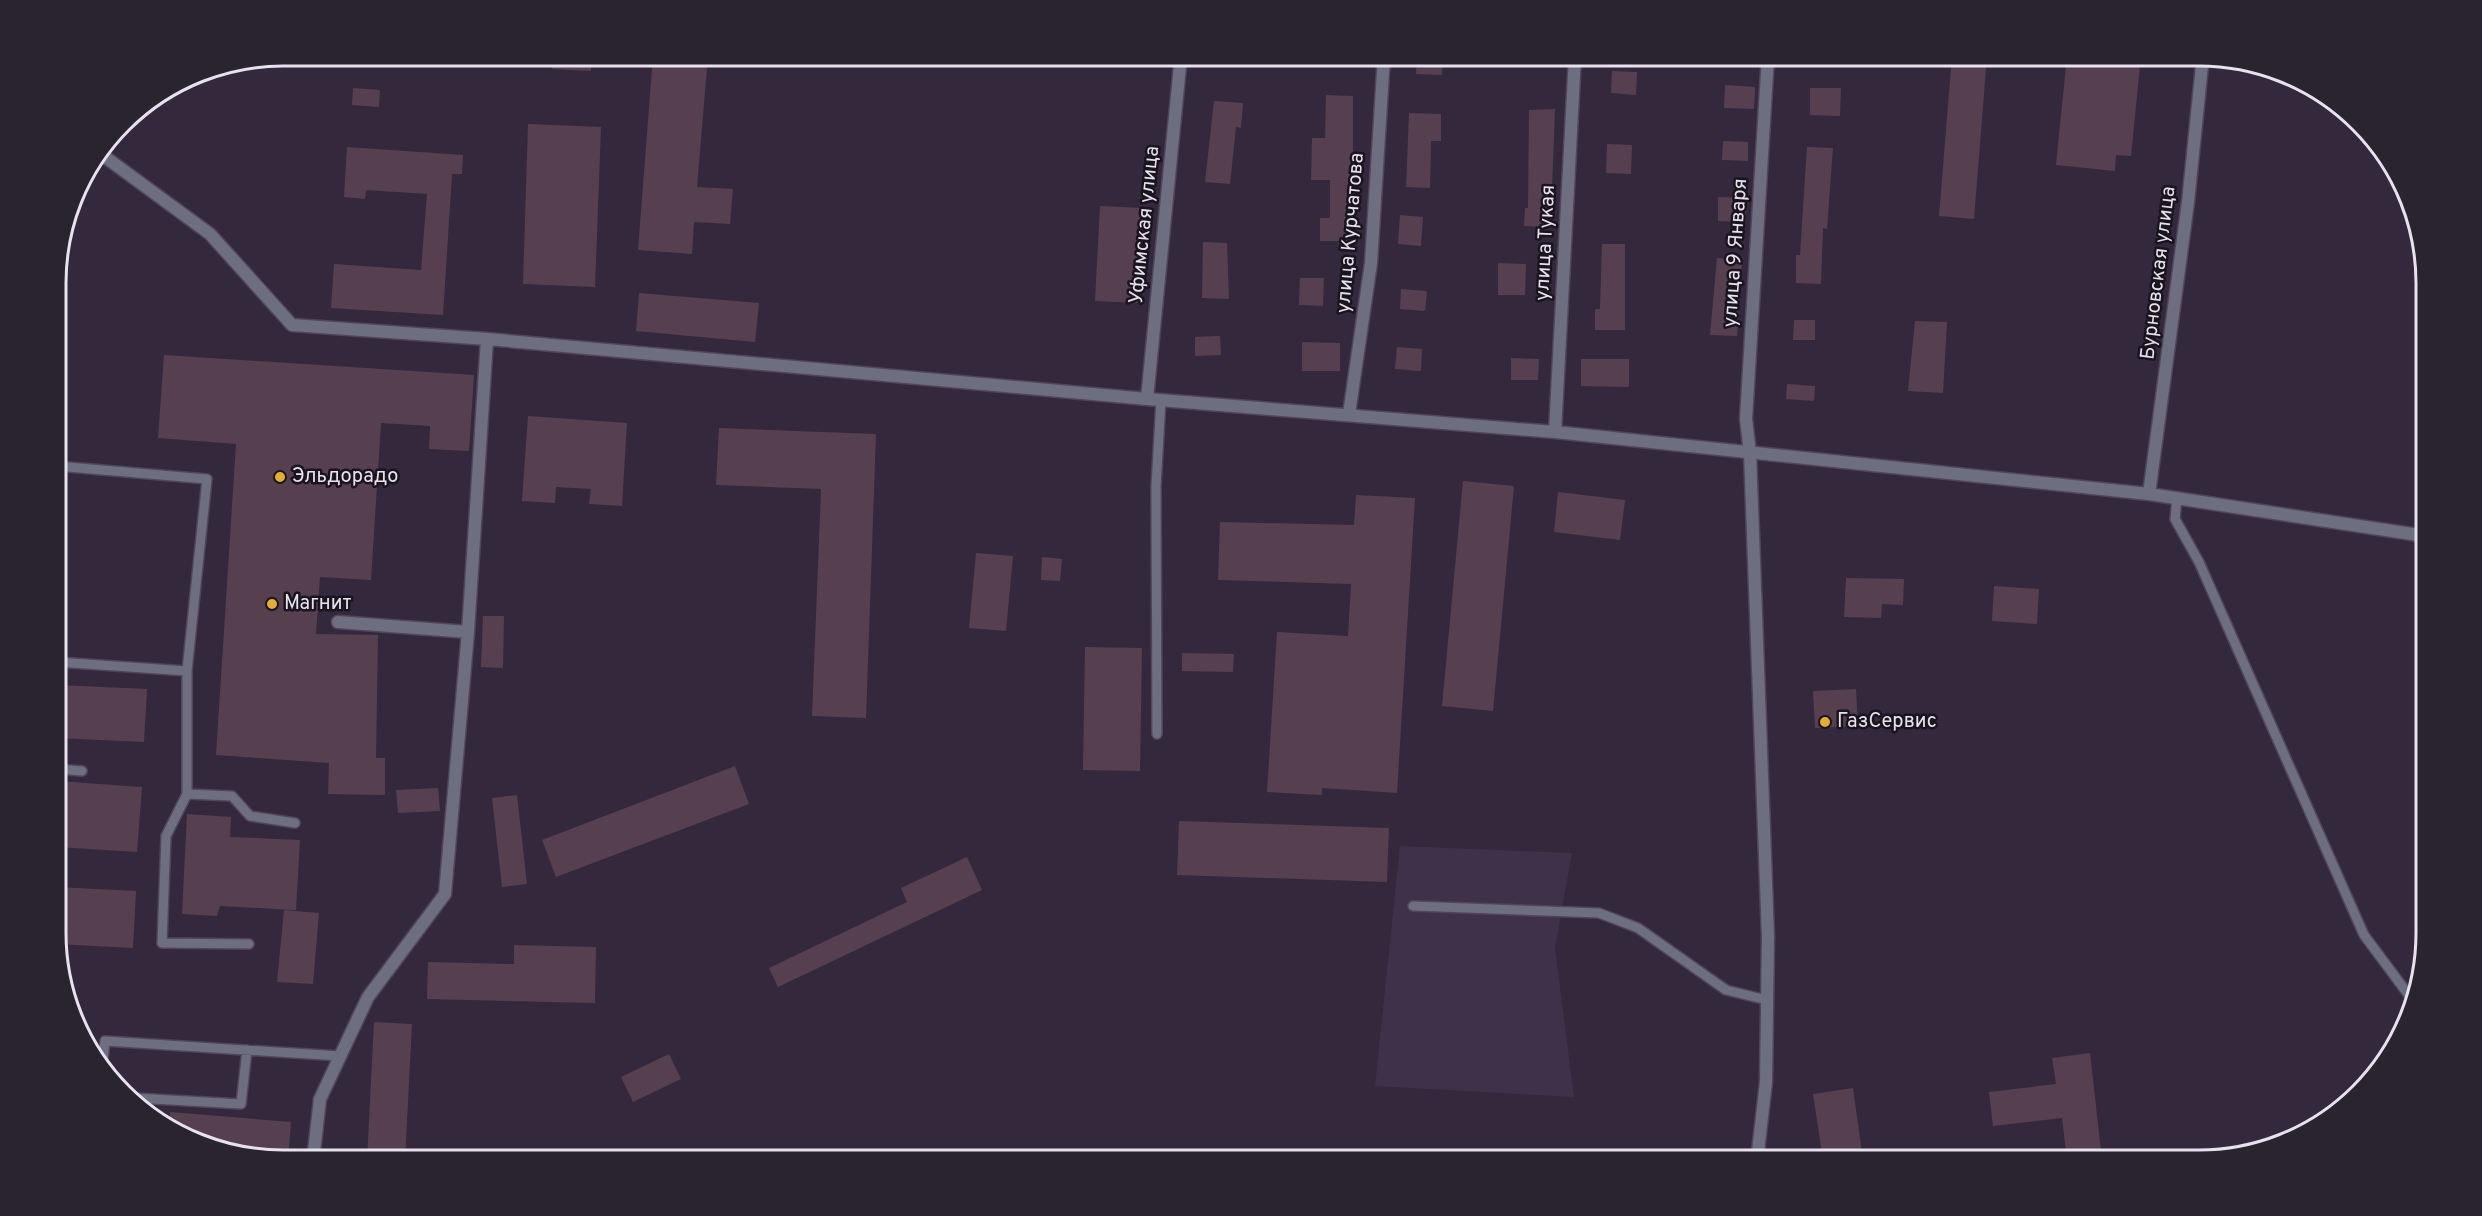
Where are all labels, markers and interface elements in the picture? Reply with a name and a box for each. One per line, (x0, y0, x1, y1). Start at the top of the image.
street label: Уфимская улица (1124, 145, 1166, 305)
street label: улица Курчатова (1331, 152, 1371, 314)
street label: улица 9 Января (1718, 178, 1754, 328)
street label: улица Тукая (1530, 184, 1562, 302)
street label: Бурновская улица (2135, 185, 2183, 361)
place label: Эльдорадо (292, 464, 398, 490)
marker: Эльдорадо (273, 470, 287, 484)
place label: Магнит (284, 591, 352, 617)
marker: Магнит (265, 597, 279, 611)
place label: ГазСервис (1837, 709, 1937, 735)
marker: ГазСервис (1818, 715, 1832, 729)

